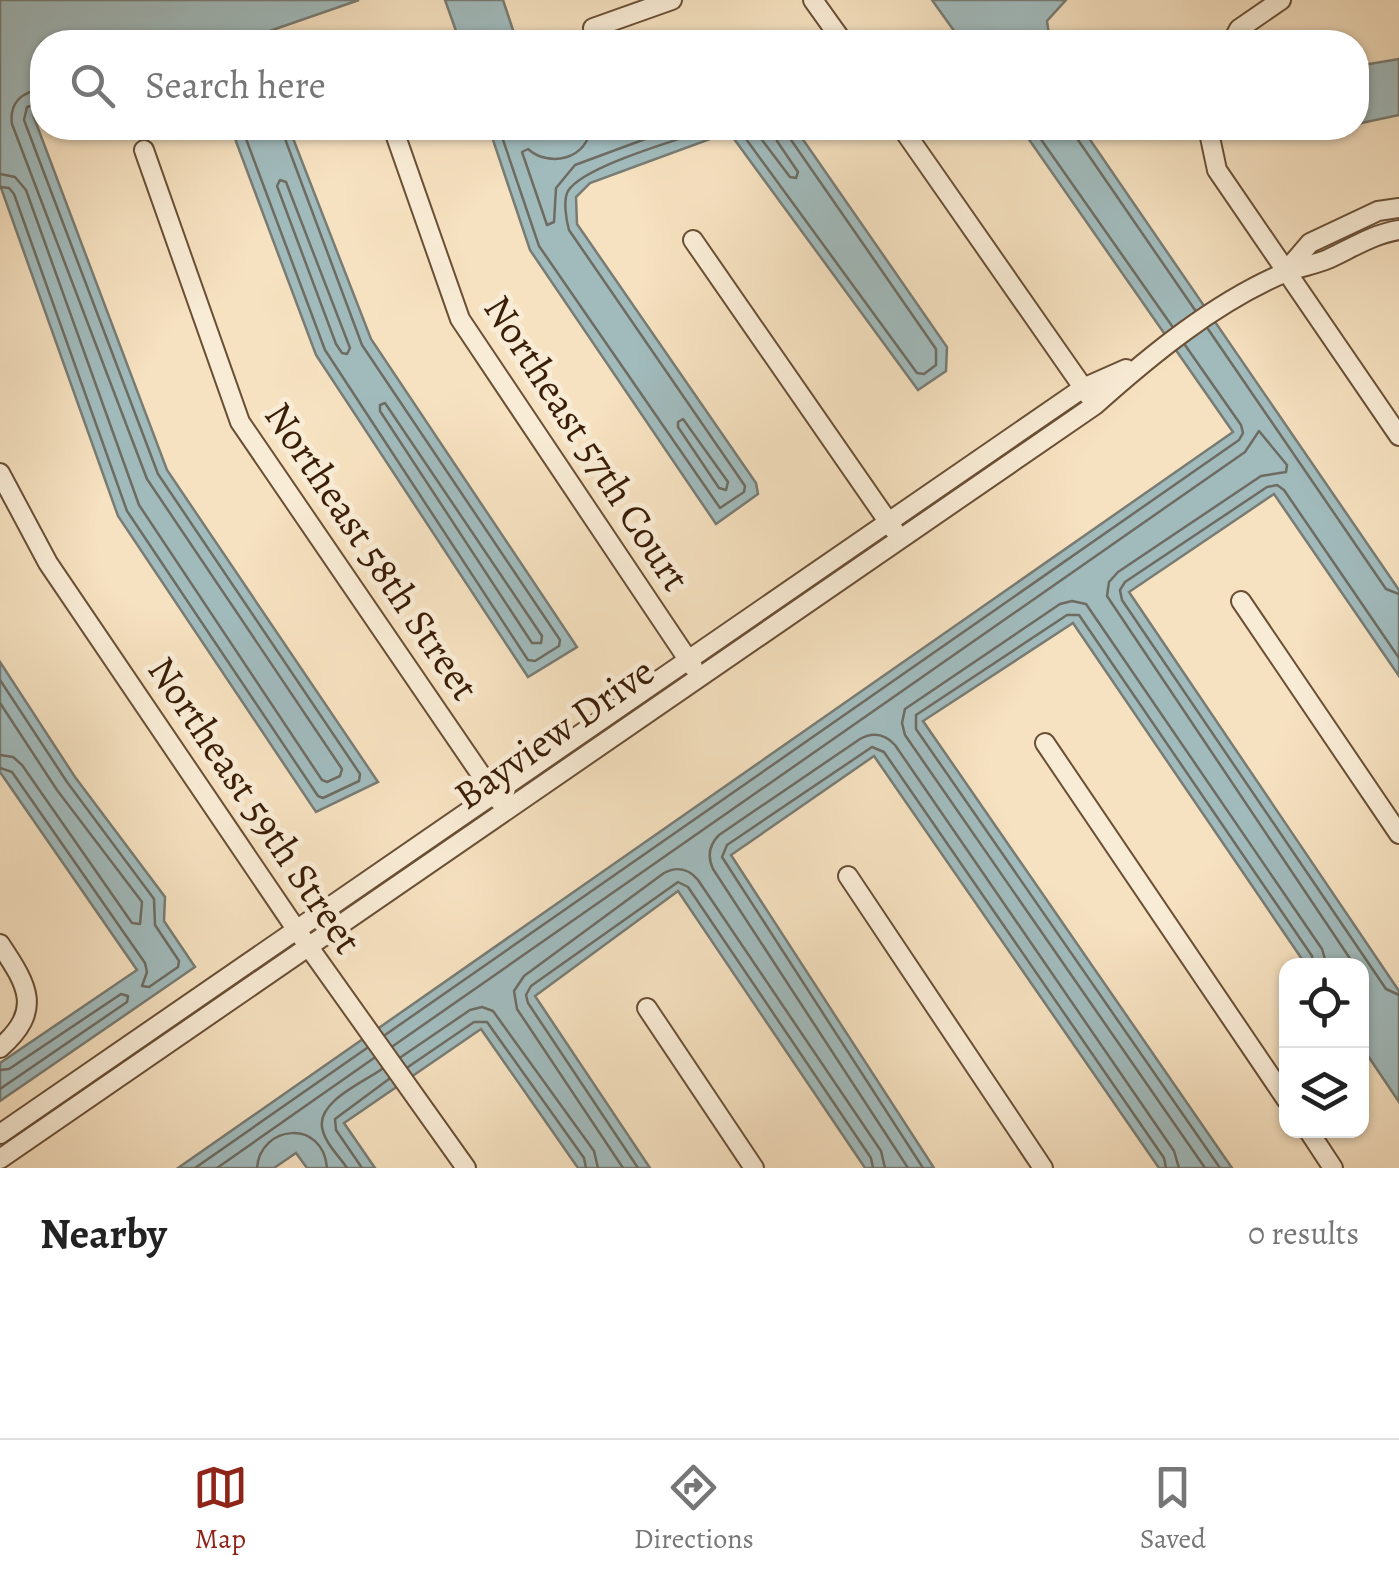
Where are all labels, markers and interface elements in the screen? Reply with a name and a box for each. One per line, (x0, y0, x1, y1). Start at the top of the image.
search box (30, 30, 1369, 140)
icon: search (65, 58, 120, 113)
text: Search here (145, 59, 326, 111)
street label: Northeast 57th Court (471, 284, 703, 602)
street label: Northeast 58th Street (252, 391, 492, 711)
street label: Bayview Drive (443, 644, 665, 822)
street label: Northeast 59th Street (135, 645, 375, 965)
map controls (1279, 958, 1369, 1138)
button: locate (1279, 958, 1369, 1048)
button: layers (1279, 1048, 1369, 1138)
text: Nearby (40, 1205, 167, 1262)
text: 0 results (1248, 1211, 1359, 1255)
tab: Map (193, 1460, 248, 1558)
tab: Directions (634, 1460, 754, 1558)
tab: Saved (1140, 1460, 1206, 1558)

